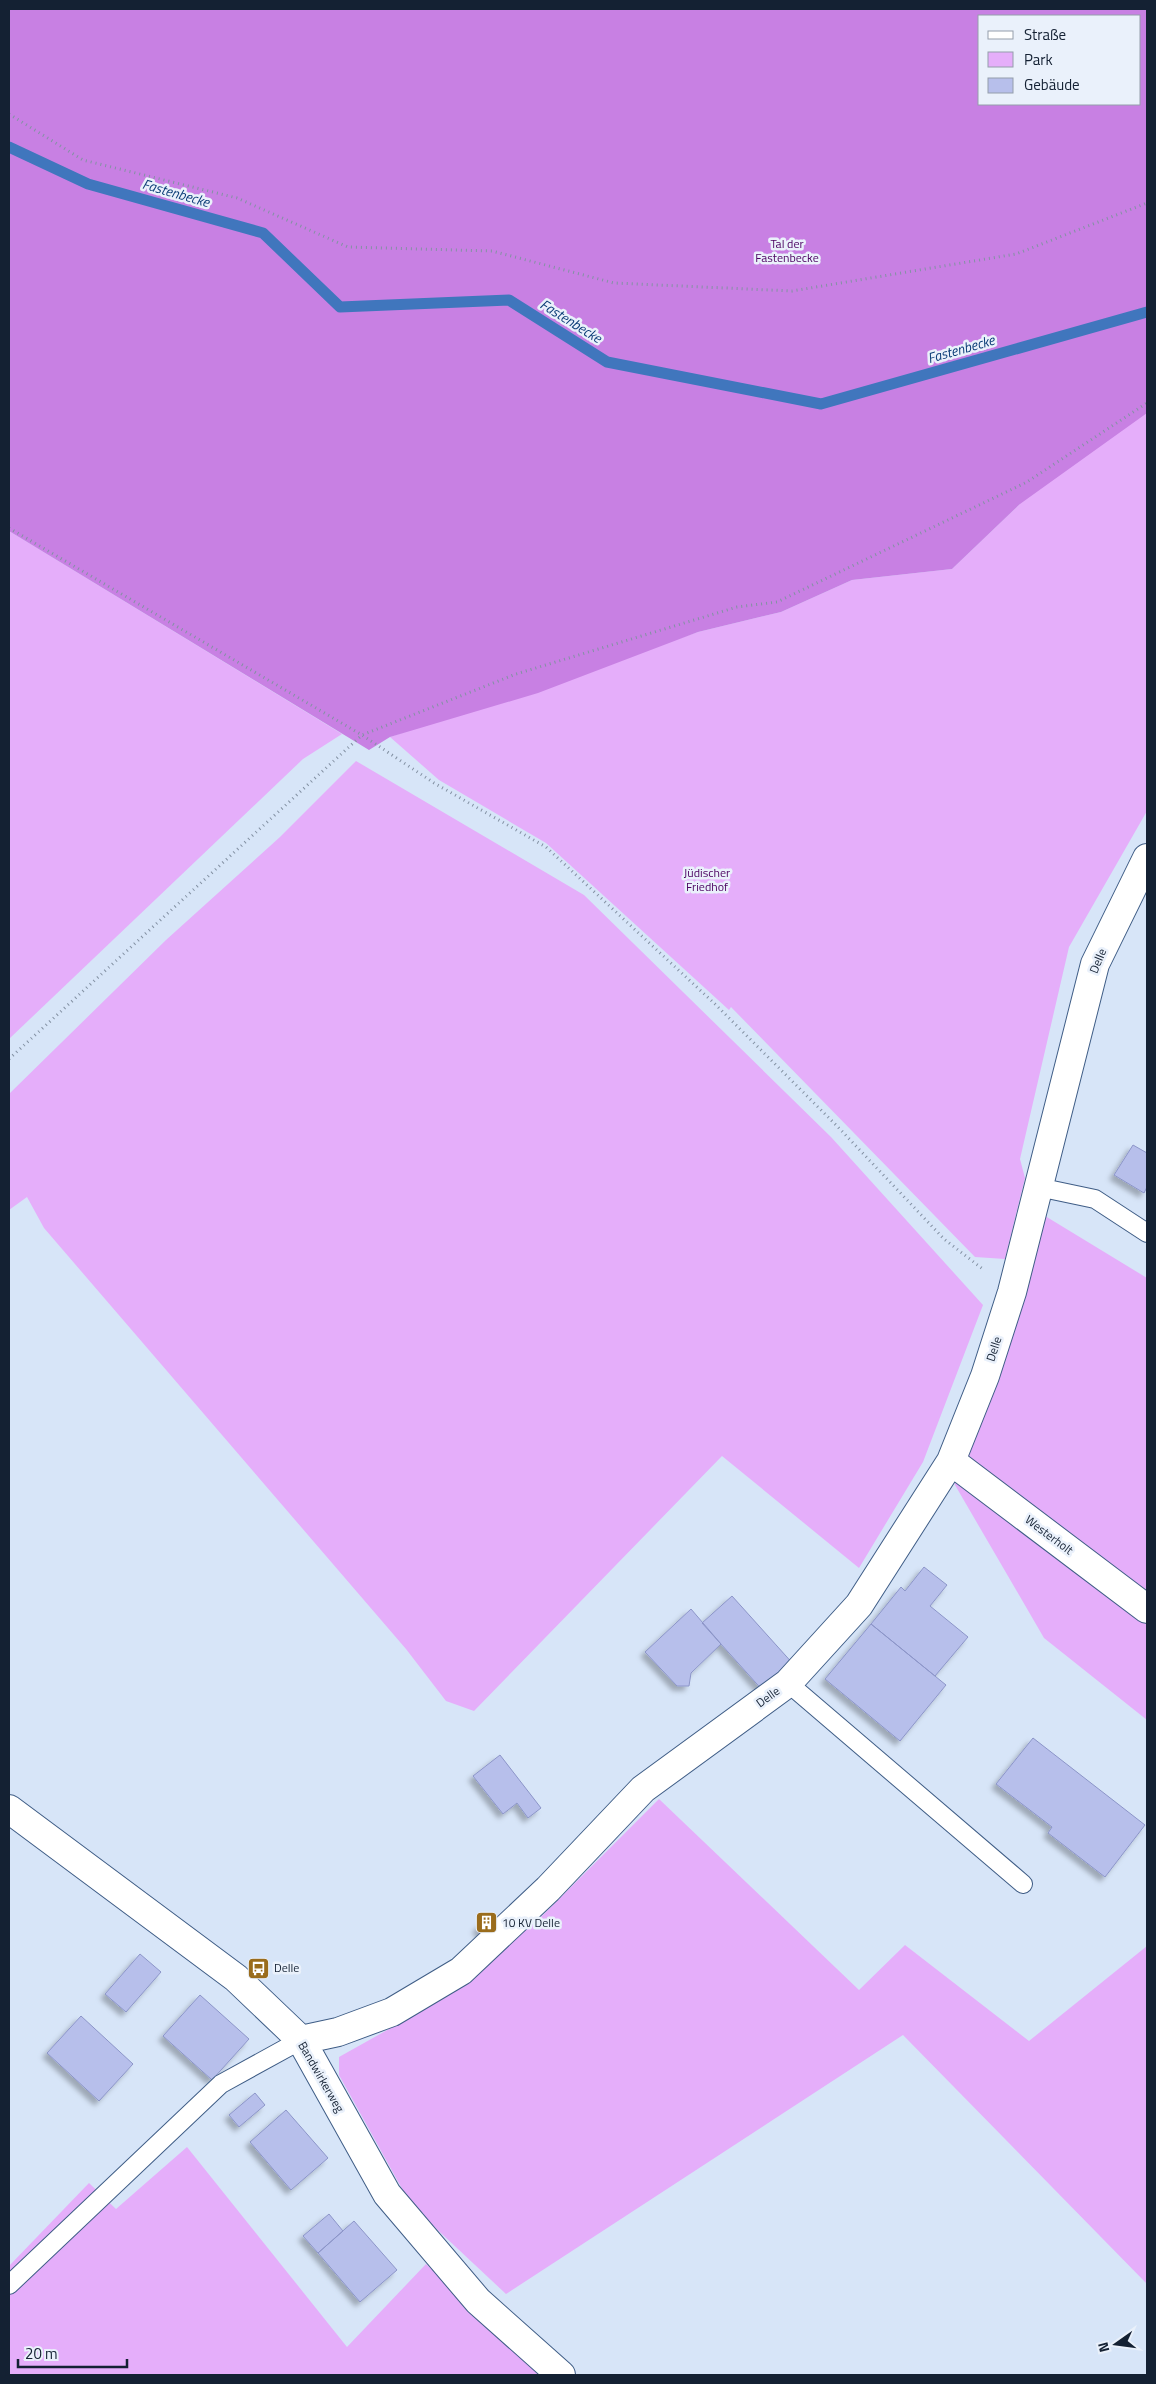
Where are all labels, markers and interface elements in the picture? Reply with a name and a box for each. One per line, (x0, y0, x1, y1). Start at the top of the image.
legend (978, 15, 1141, 105)
text: Straße (1024, 23, 1066, 46)
text: Park (1024, 48, 1053, 71)
text: Gebäude (1024, 73, 1080, 96)
water label: Fastenbecke (140, 173, 214, 213)
park label: Tal der Fastenbecke (755, 234, 819, 267)
water label: Fastenbecke (536, 293, 607, 349)
water label: Fastenbecke (925, 328, 998, 368)
park label: Jüdischer Friedhof (684, 863, 730, 896)
street label: Delle (1084, 945, 1111, 976)
street label: Delle (981, 1334, 1006, 1364)
street label: Westerholt (1021, 1510, 1078, 1560)
street label: Delle (752, 1681, 784, 1712)
building icon: 10 KV Delle (474, 1911, 498, 1935)
place label: 10 KV Delle (502, 1913, 560, 1932)
bus stop icon: Delle (246, 1956, 270, 1980)
place label: Delle (274, 1958, 299, 1977)
street label: Bandwirkerweg (293, 2038, 349, 2116)
north arrow (1091, 2319, 1141, 2369)
scale bar (18, 2336, 126, 2368)
text: N (1092, 2340, 1114, 2355)
text: 20 m (25, 2342, 58, 2365)

